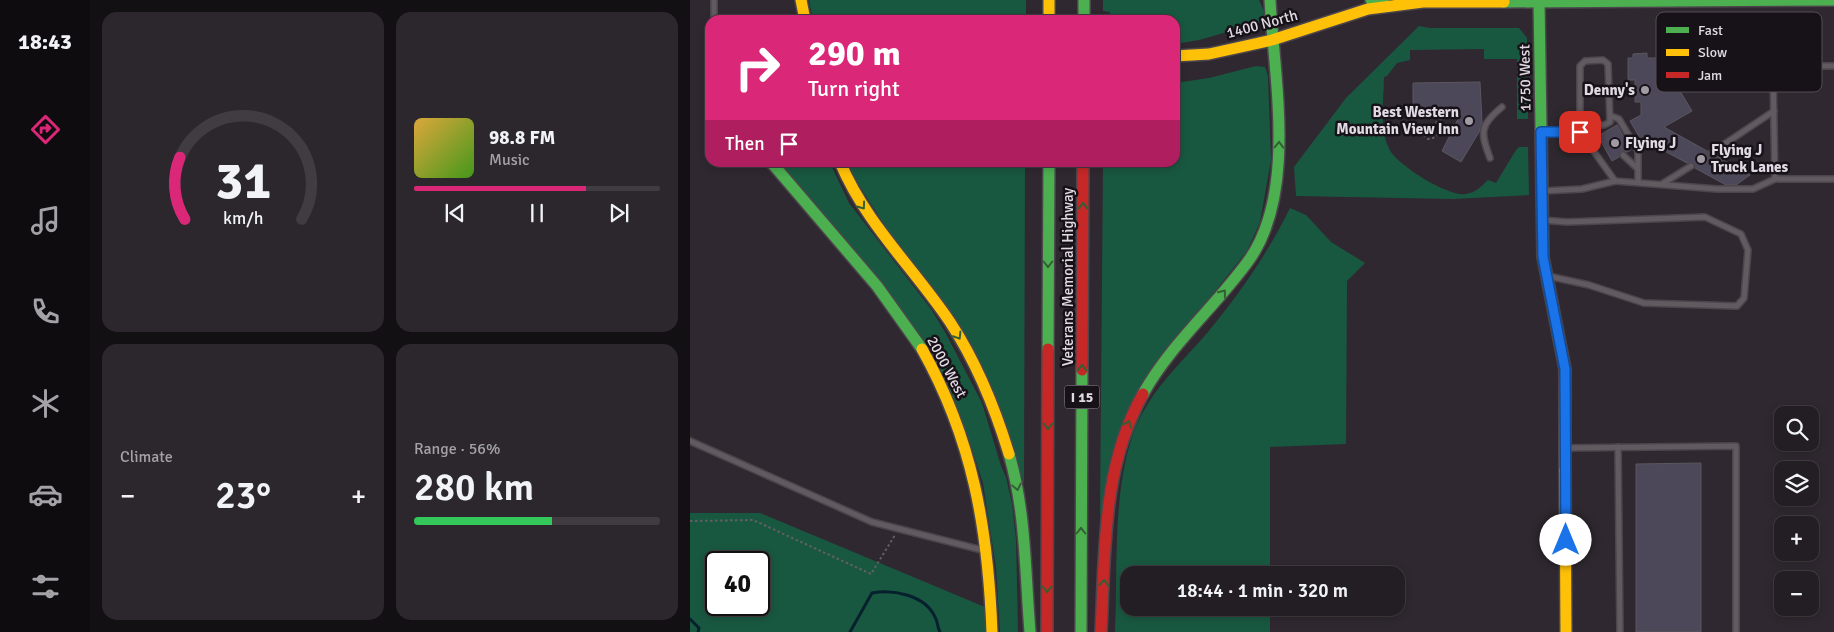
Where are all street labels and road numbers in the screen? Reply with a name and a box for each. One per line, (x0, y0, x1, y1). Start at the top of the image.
street label: 1400 North (1224, 6, 1300, 42)
street label: 1750 West (1515, 44, 1535, 112)
street label: Veterans Memorial Highway (1059, 188, 1077, 366)
street label: 2000 West (923, 333, 971, 401)
road number: I 15 (1064, 386, 1100, 408)

